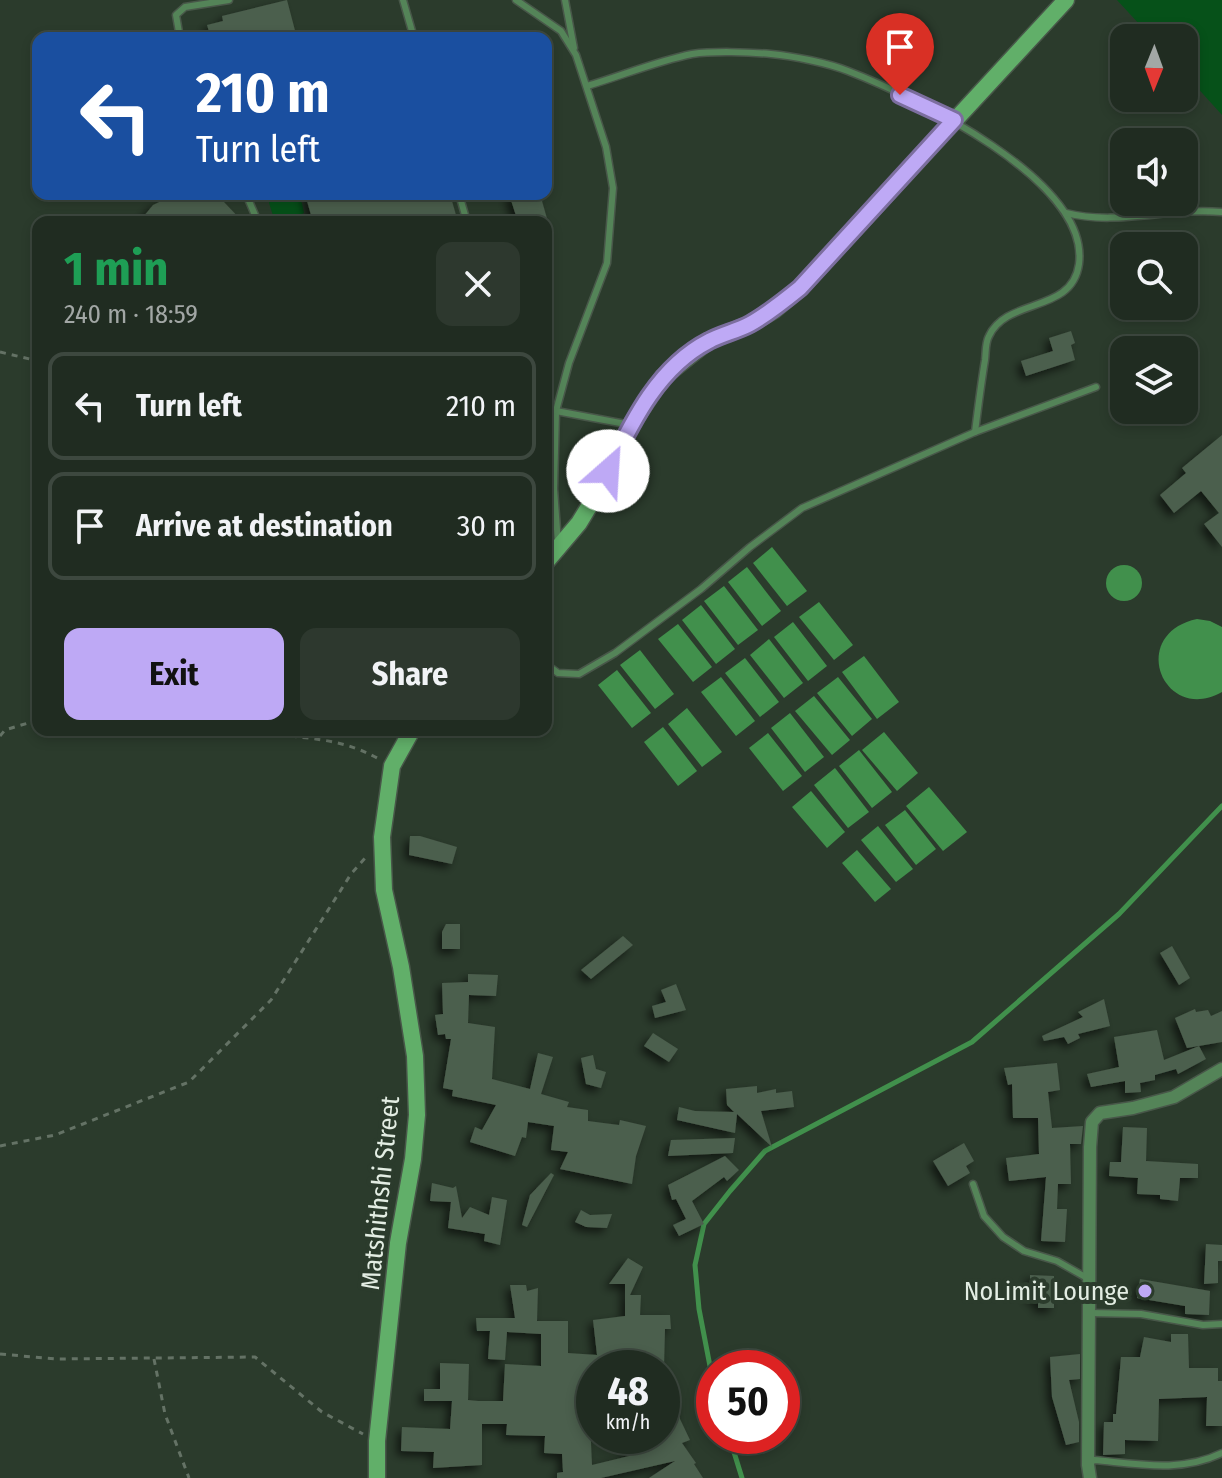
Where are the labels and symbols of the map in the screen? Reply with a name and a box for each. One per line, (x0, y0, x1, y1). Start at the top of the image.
pin (866, 13, 934, 95)
north arrow (1110, 24, 1198, 112)
position arrow (566, 429, 650, 513)
street label: Matshithshi Street (355, 1094, 406, 1291)
place label: NoLimit Lounge (964, 1276, 1129, 1307)
marker: NoLimit Lounge (1136, 1282, 1154, 1300)
speed limit sign: 50 (696, 1350, 800, 1454)

